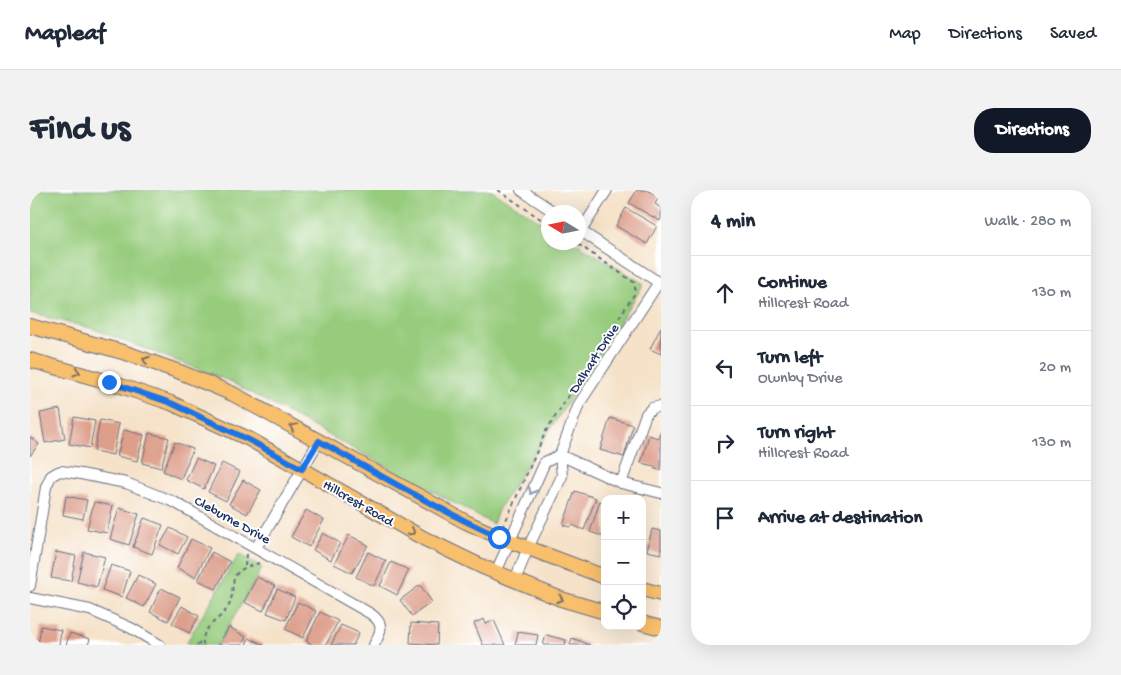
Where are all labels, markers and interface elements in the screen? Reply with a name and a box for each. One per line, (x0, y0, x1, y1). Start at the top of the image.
text: Mapleaf (25, 20, 105, 49)
text: Map (889, 24, 921, 45)
text: Directions (949, 24, 1022, 45)
text: Saved (1050, 24, 1096, 45)
button: Directions (974, 108, 1091, 153)
text: Find us (30, 110, 130, 151)
north arrow (541, 205, 586, 250)
text: 4 min (711, 210, 755, 235)
text: Walk · 280 m (984, 213, 1071, 232)
text: Continue (758, 272, 827, 295)
icon: ahead (711, 279, 739, 307)
text: 130 m (1032, 284, 1071, 303)
text: Hillcrest Road (758, 295, 848, 314)
street label: Dalhart Drive (566, 321, 624, 398)
text: Turn left (758, 347, 822, 370)
icon: left (711, 354, 739, 382)
one-way arrow (142, 356, 151, 366)
text: 20 m (1039, 359, 1071, 378)
one-way arrow (72, 367, 81, 377)
text: Ownby Drive (758, 370, 843, 389)
route end (98, 371, 121, 394)
text: Turn right (758, 422, 834, 445)
one-way arrow (290, 423, 299, 433)
icon: right (711, 429, 739, 457)
text: 130 m (1032, 434, 1071, 453)
text: Hillcrest Road (758, 445, 848, 464)
street label: Hillcrest Road (319, 477, 398, 532)
one-way arrow (527, 486, 538, 495)
street label: Cleburne Drive (191, 493, 274, 549)
map controls (601, 495, 646, 630)
button: + (601, 495, 646, 540)
icon: arrive (711, 504, 739, 532)
text: Arrive at destination (758, 507, 922, 530)
one-way arrow (407, 526, 416, 536)
route start (488, 526, 511, 549)
button: − (601, 540, 646, 585)
button: locate (601, 585, 646, 630)
one-way arrow (555, 593, 564, 603)

